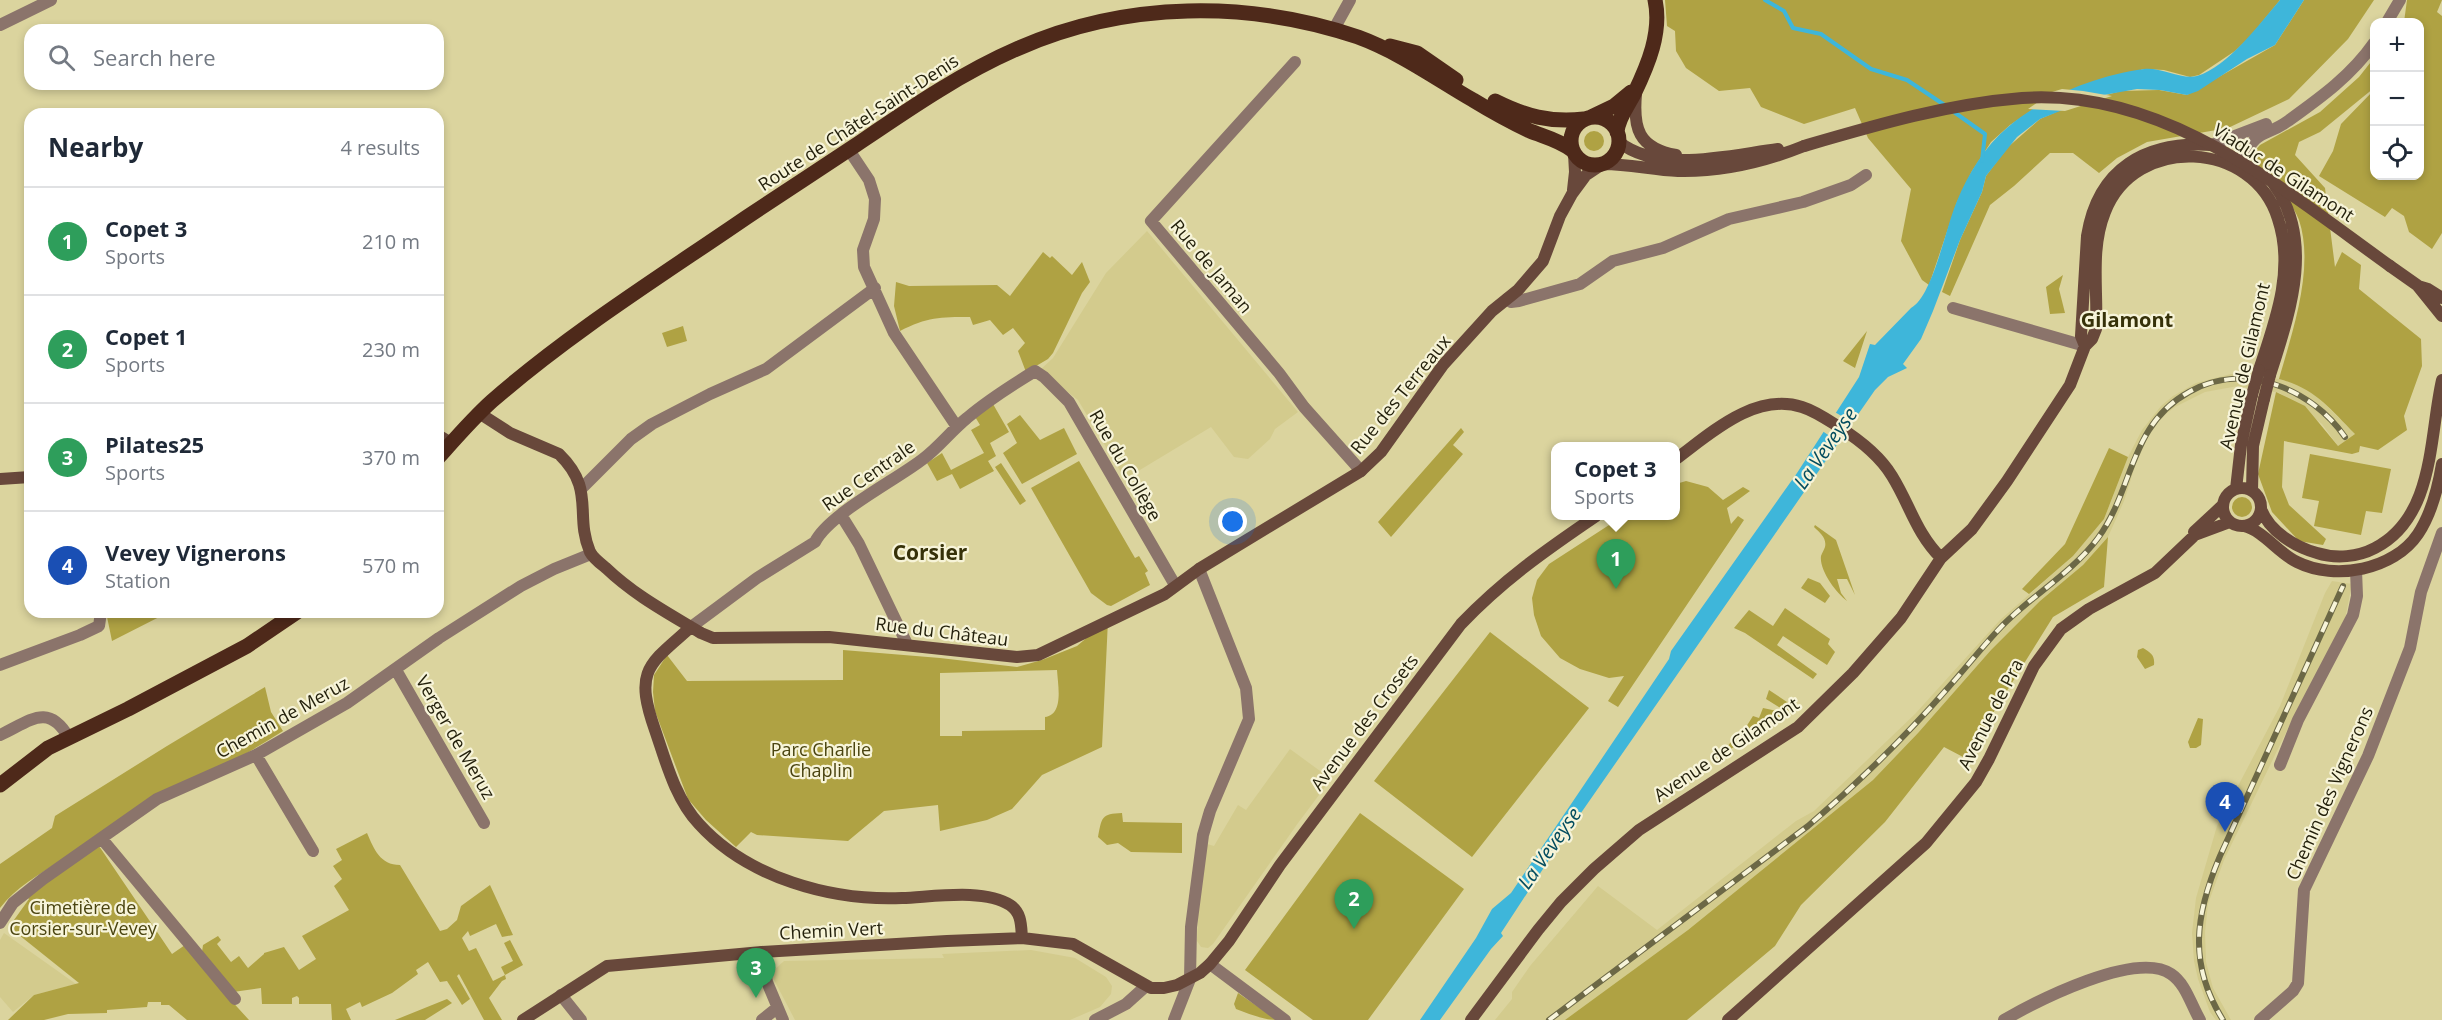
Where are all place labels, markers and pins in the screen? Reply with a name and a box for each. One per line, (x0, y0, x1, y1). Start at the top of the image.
pin: 1 (1596, 540, 1636, 589)
pin: 4 (2206, 782, 2244, 832)
pin: 2 (1334, 880, 1374, 929)
pin: 3 (736, 948, 776, 998)

